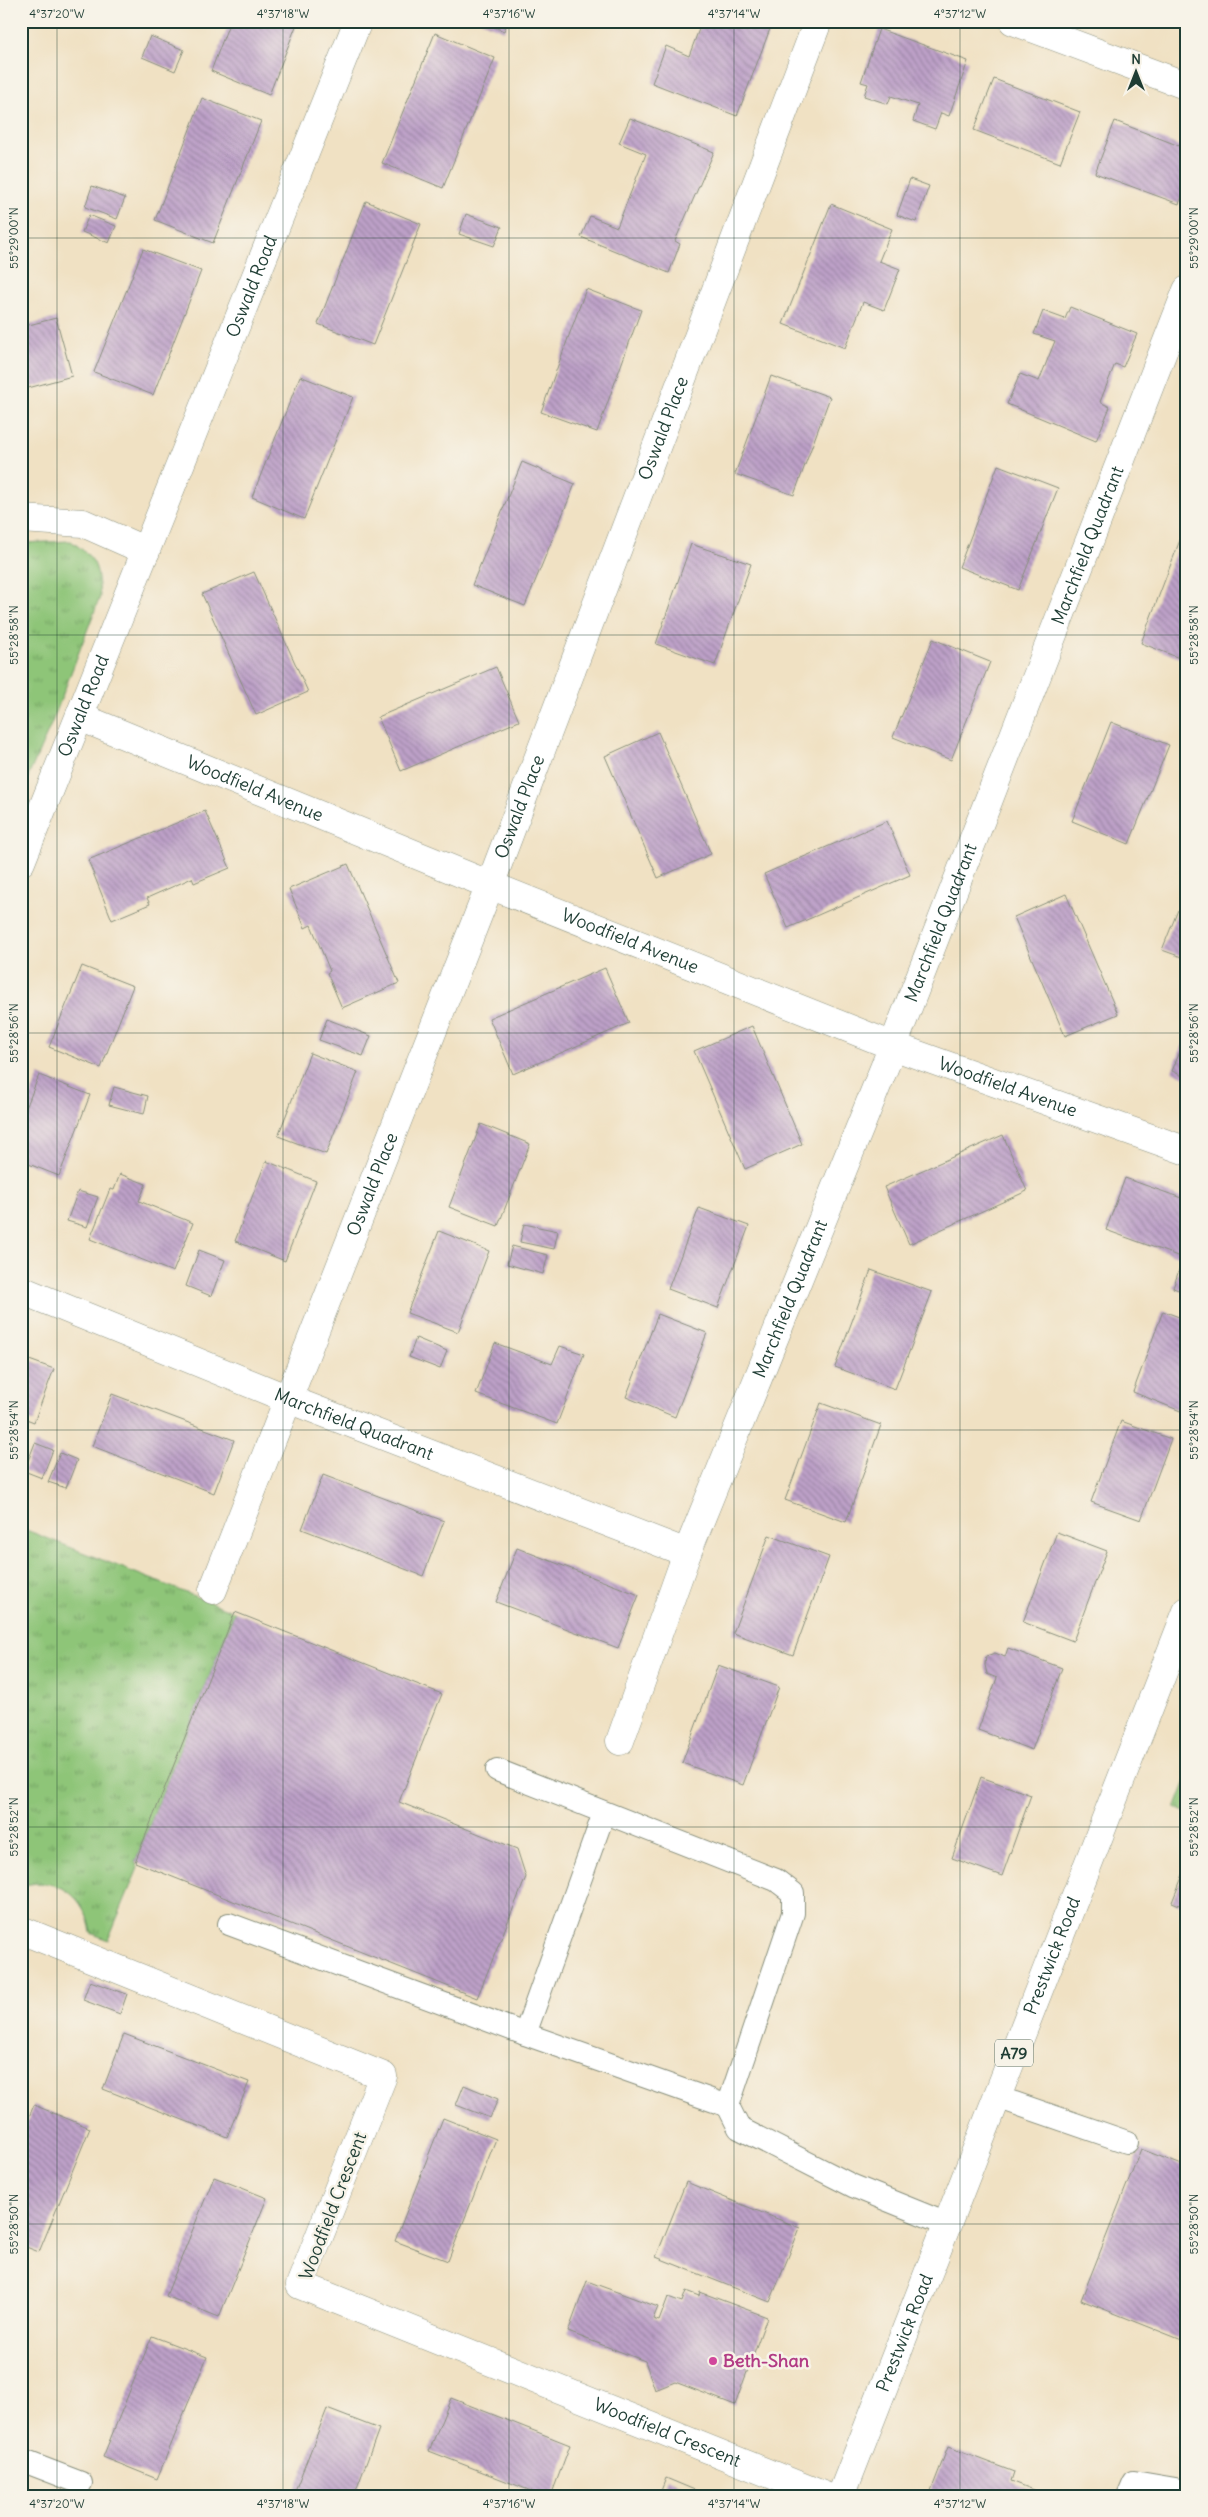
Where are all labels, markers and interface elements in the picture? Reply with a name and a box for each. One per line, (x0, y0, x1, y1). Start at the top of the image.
text: 4°37'20"W (29, 6, 85, 21)
text: 4°37'18"W (257, 6, 309, 21)
text: 4°37'16"W (483, 6, 535, 21)
text: 4°37'14"W (708, 6, 760, 21)
text: 4°37'12"W (934, 6, 986, 21)
north arrow (1110, 48, 1160, 98)
text: N (1131, 50, 1141, 68)
text: 55°29'00"N (6, 207, 21, 269)
text: 55°29'00"N (1186, 207, 1201, 269)
street label: Oswald Road (220, 232, 282, 341)
street label: Oswald Place (633, 373, 693, 483)
street label: Marchfield Quadrant (1046, 462, 1129, 628)
text: 55°28'58"N (6, 605, 21, 665)
text: 55°28'58"N (1186, 605, 1201, 665)
street label: Oswald Road (52, 651, 114, 760)
street label: Woodfield Avenue (183, 750, 327, 826)
street label: Oswald Place (489, 752, 549, 862)
street label: Marchfield Quadrant (899, 840, 982, 1005)
street label: Woodfield Avenue (558, 903, 702, 978)
text: 55°28'56"N (6, 1003, 21, 1063)
text: 55°28'56"N (1186, 1003, 1201, 1063)
street label: Woodfield Avenue (936, 1051, 1080, 1122)
street label: Oswald Place (341, 1129, 403, 1239)
street label: Marchfield Quadrant (747, 1216, 832, 1381)
street label: Marchfield Quadrant (271, 1383, 437, 1465)
text: 55°28'54"N (6, 1400, 21, 1460)
text: 55°28'54"N (1186, 1400, 1201, 1460)
text: 55°28'52"N (6, 1797, 21, 1857)
text: 55°28'52"N (1186, 1797, 1201, 1857)
street label: Prestwick Road (1018, 1893, 1085, 2018)
road number: A79 (995, 2040, 1033, 2066)
street label: Woodfield Crescent (294, 2129, 371, 2283)
text: 55°28'50"N (6, 2194, 21, 2254)
text: 55°28'50"N (1186, 2194, 1201, 2254)
street label: Prestwick Road (871, 2270, 938, 2395)
place label: Beth-Shan (723, 2349, 810, 2372)
marker: Beth-Shan (707, 2355, 719, 2367)
street label: Woodfield Crescent (591, 2392, 744, 2472)
text: 4°37'20"W (29, 2496, 85, 2511)
text: 4°37'18"W (257, 2496, 309, 2511)
text: 4°37'16"W (483, 2496, 535, 2511)
text: 4°37'14"W (708, 2496, 760, 2511)
text: 4°37'12"W (934, 2496, 986, 2511)

